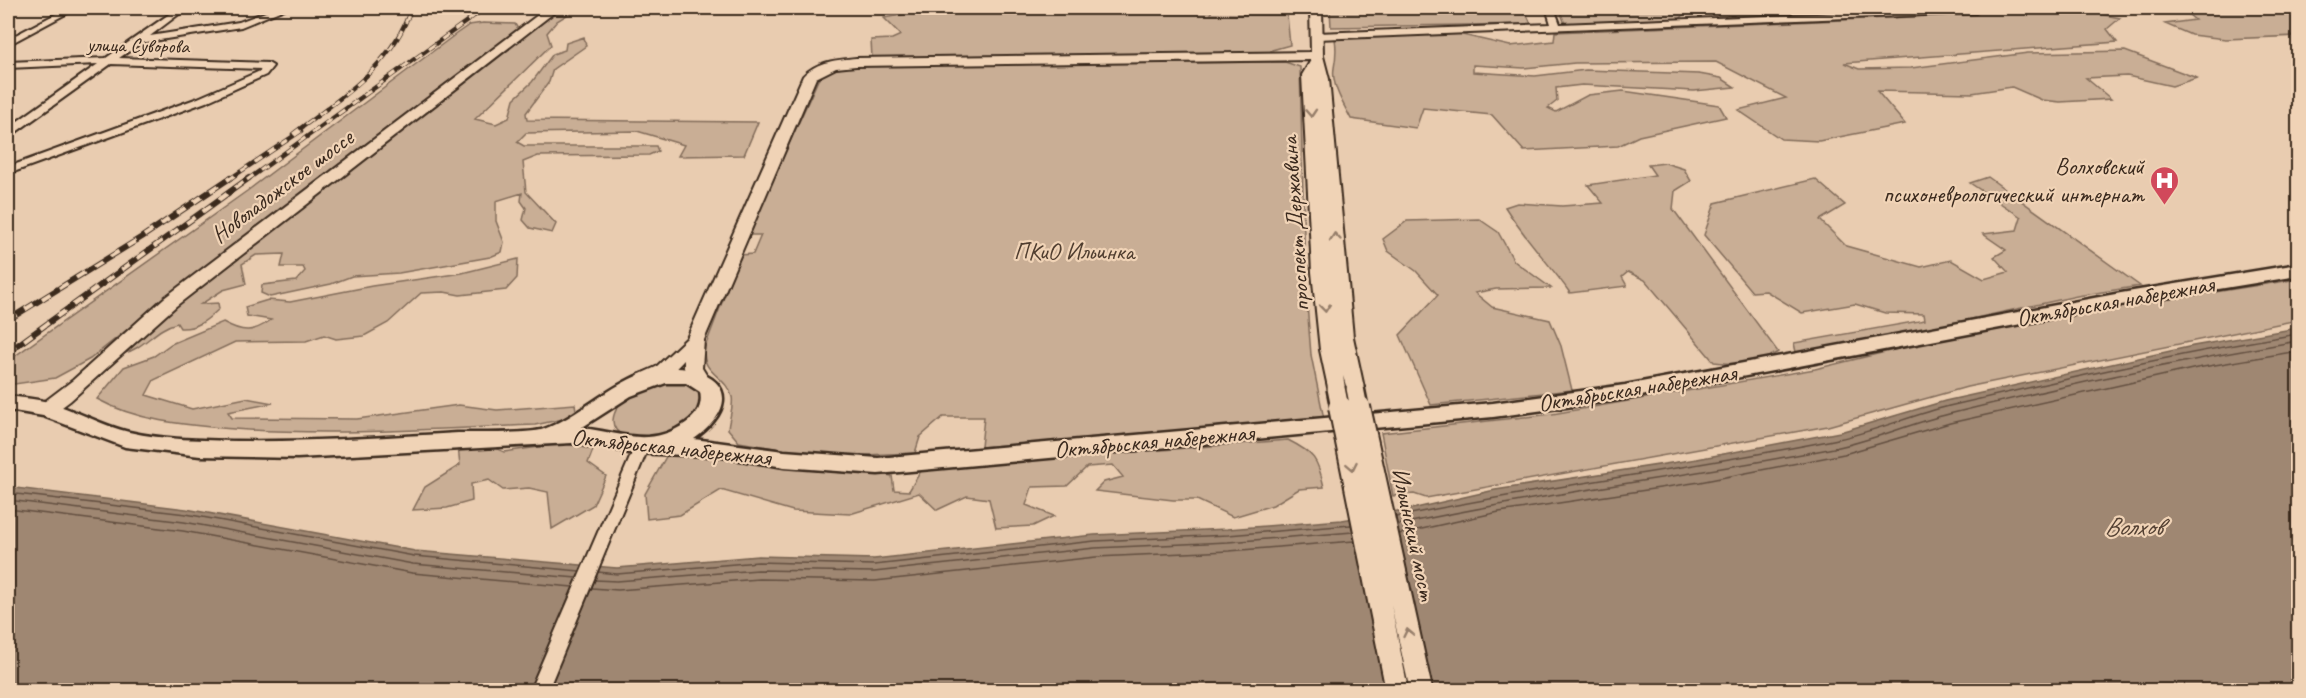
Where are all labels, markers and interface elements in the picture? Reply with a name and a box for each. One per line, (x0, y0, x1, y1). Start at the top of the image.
street label: улица Суворова (86, 32, 190, 59)
one-way arrow (1305, 109, 1318, 118)
street label: Новоладожское шоссе (205, 121, 361, 249)
street label: проспект Державина (1274, 133, 1316, 313)
place label: Волховский психоневрологический интернат (1883, 151, 2146, 209)
hospital icon: Волховский психоневрологический интернат (2149, 164, 2181, 206)
one-way arrow (1329, 233, 1342, 242)
park label: ПКиО Ильинка (1014, 236, 1136, 266)
street label: Октябрьская набережная (2014, 269, 2218, 333)
one-way arrow (1318, 303, 1331, 312)
street label: Октябрьская набережная (1536, 357, 1740, 418)
street label: Октябрьская набережная (1053, 417, 1256, 465)
street label: Октябрьская набережная (570, 422, 774, 473)
one-way arrow (1345, 461, 1358, 471)
street label: Ильинский мост (1385, 465, 1443, 604)
water label: Волхов (2104, 510, 2171, 543)
one-way arrow (1402, 629, 1415, 639)

